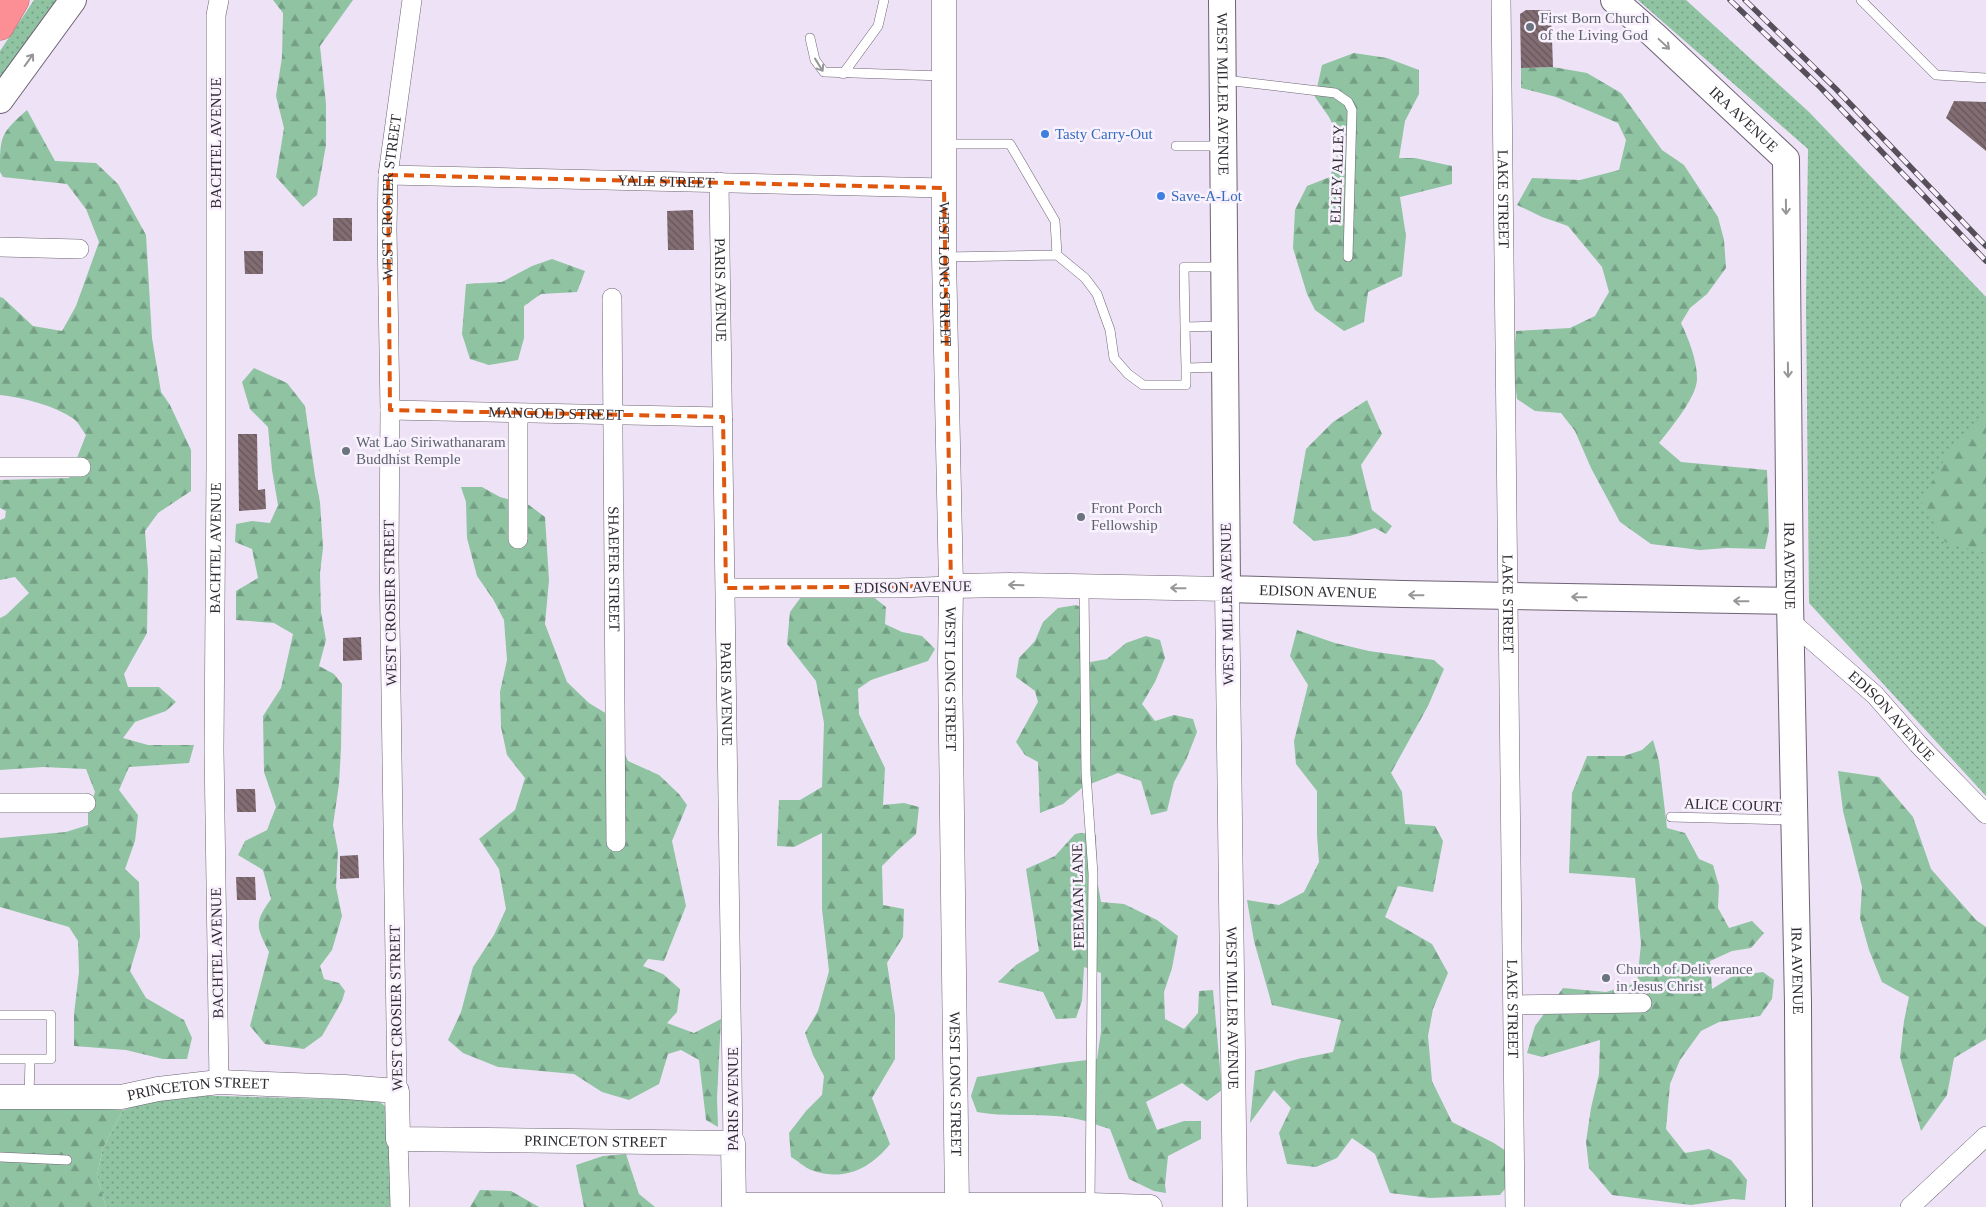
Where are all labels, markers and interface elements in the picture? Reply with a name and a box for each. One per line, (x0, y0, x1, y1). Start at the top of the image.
place label: First Born Church of the Living God (1540, 10, 1650, 43)
street label: WEST MILLER AVENUE (1214, 12, 1231, 176)
marker: First Born Church of the Living God (1524, 21, 1536, 33)
one-way arrow (1658, 38, 1670, 50)
one-way arrow (24, 53, 34, 67)
one-way arrow (814, 57, 824, 71)
street label: BACHTEL AVENUE (208, 77, 224, 209)
street label: IRA AVENUE (1706, 83, 1781, 155)
street label: WEST CROSIER STREET (379, 113, 404, 280)
street label: ELLEY ALLEY (1327, 124, 1347, 224)
place label: Tasty Carry-Out (1055, 126, 1154, 142)
marker: Tasty Carry-Out (1039, 128, 1051, 140)
street label: LAKE STREET (1495, 149, 1512, 248)
street label: YALE STREET (617, 172, 715, 191)
place label: Save-A-Lot (1171, 188, 1243, 204)
marker: Save-A-Lot (1155, 190, 1167, 202)
one-way arrow (1782, 199, 1791, 215)
street label: WEST LONG STREET (936, 202, 954, 347)
street label: PARIS AVENUE (712, 238, 729, 342)
one-way arrow (1783, 362, 1793, 378)
street label: MANGOLD STREET (488, 404, 624, 423)
place label: Wat Lao Siriwathanaram Buddhist Remple (356, 434, 506, 467)
marker: Wat Lao Siriwathanaram Buddhist Remple (340, 445, 352, 457)
street label: BACHTEL AVENUE (207, 482, 224, 614)
place label: Front Porch Fellowship (1091, 500, 1163, 533)
street label: SHAEFER STREET (606, 506, 622, 632)
marker: Front Porch Fellowship (1075, 511, 1087, 523)
street label: WEST CROSIER STREET (381, 520, 399, 686)
street label: WEST MILLER AVENUE (1218, 522, 1236, 686)
street label: IRA AVENUE (1781, 522, 1798, 610)
street label: LAKE STREET (1499, 554, 1517, 653)
street label: EDISON AVENUE (854, 578, 972, 596)
one-way arrow (1008, 580, 1024, 590)
street label: EDISON AVENUE (1259, 582, 1377, 601)
one-way arrow (1170, 584, 1186, 593)
one-way arrow (1409, 590, 1425, 599)
one-way arrow (1571, 593, 1587, 602)
one-way arrow (1733, 596, 1749, 605)
street label: WEST LONG STREET (942, 606, 959, 751)
street label: PARIS AVENUE (718, 642, 735, 746)
street label: EDISON AVENUE (1845, 668, 1938, 764)
street label: ALICE COURT (1684, 795, 1782, 815)
street label: FEEMAN LANE (1069, 843, 1087, 949)
street label: BACHTEL AVENUE (208, 887, 226, 1019)
street label: WEST CROSIER STREET (387, 925, 405, 1091)
street label: WEST MILLER AVENUE (1223, 926, 1241, 1089)
street label: IRA AVENUE (1788, 927, 1806, 1015)
street label: LAKE STREET (1504, 959, 1521, 1058)
place label: Church of Deliverance in Jesus Christ (1616, 961, 1753, 994)
marker: Church of Deliverance in Jesus Christ (1600, 972, 1612, 984)
street label: WEST LONG STREET (947, 1011, 964, 1156)
street label: PARIS AVENUE (725, 1047, 741, 1151)
street label: PRINCETON STREET (126, 1074, 269, 1103)
street label: PRINCETON STREET (524, 1133, 667, 1150)

